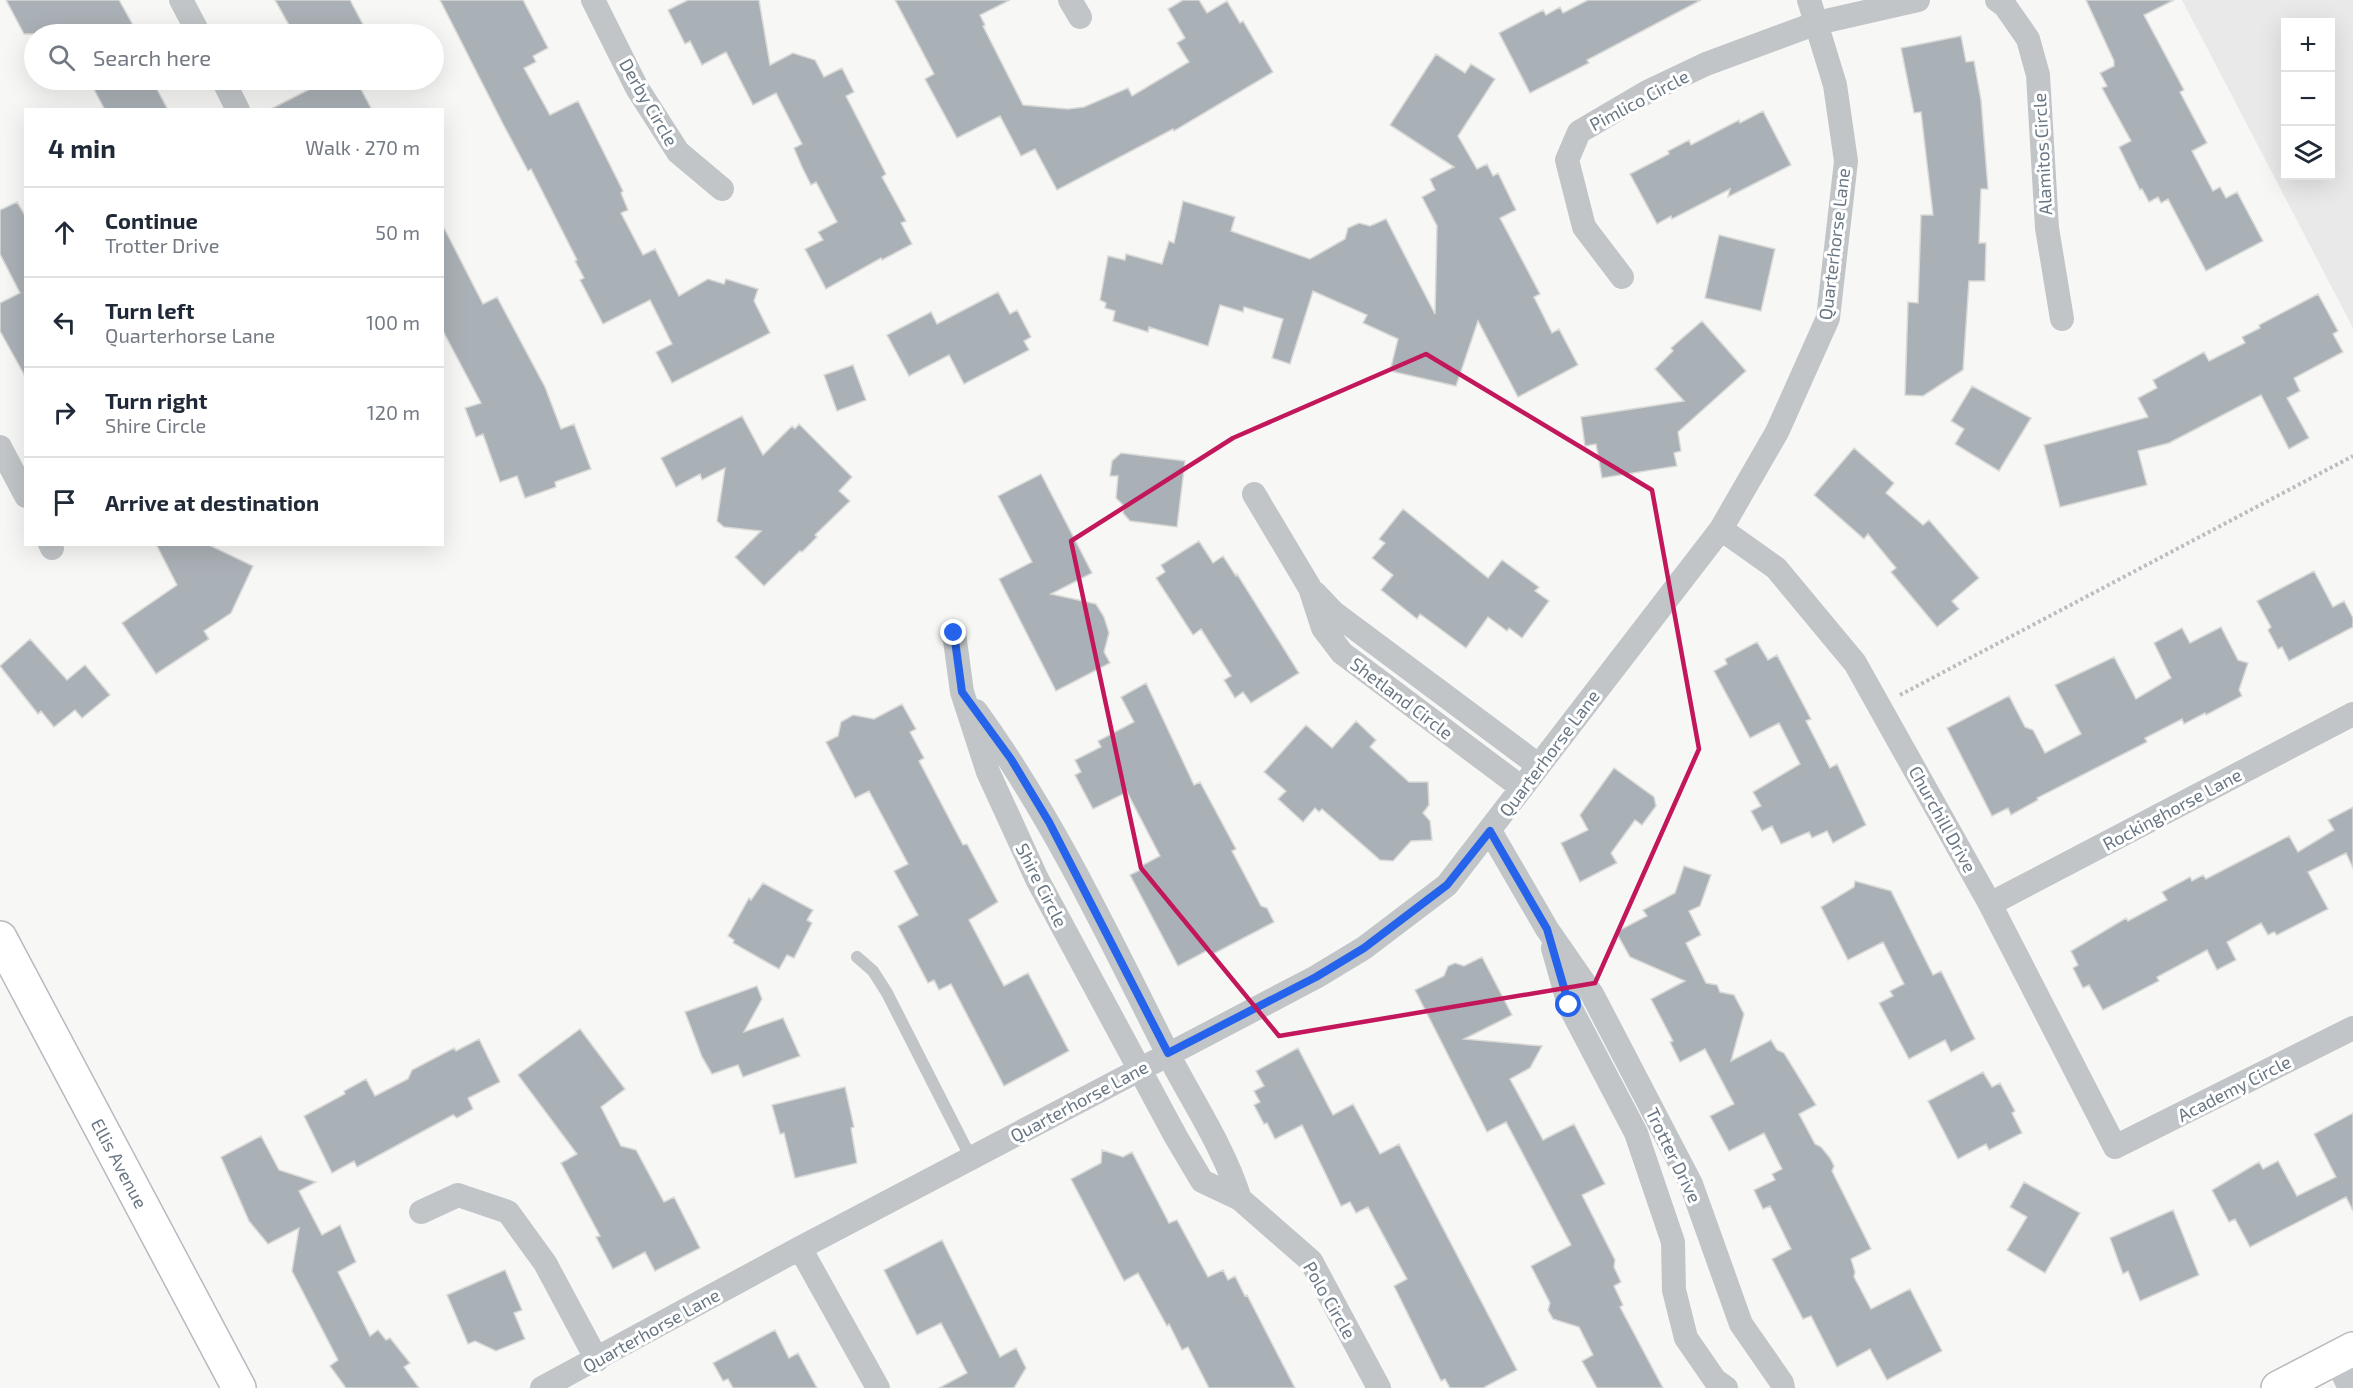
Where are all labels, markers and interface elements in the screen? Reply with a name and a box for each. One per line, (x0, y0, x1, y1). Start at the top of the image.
map controls (2281, 18, 2335, 180)
button: + (2281, 18, 2335, 72)
search box (24, 24, 444, 90)
icon: search (45, 41, 78, 74)
text: Search here (93, 44, 211, 70)
street label: Derby Circle (615, 54, 683, 150)
street label: Pimlico Circle (1586, 65, 1692, 135)
button: − (2281, 72, 2335, 126)
street label: Alamitos Circle (2028, 92, 2056, 216)
button: layers (2281, 126, 2335, 180)
text: 4 min (48, 132, 116, 163)
text: Walk · 270 m (305, 135, 420, 159)
street label: Quarterhorse Lane (1814, 167, 1854, 321)
text: Continue (105, 207, 198, 233)
icon: ahead (48, 216, 81, 249)
text: 50 m (375, 220, 420, 244)
text: Trotter Drive (105, 233, 219, 257)
text: Turn left (105, 297, 194, 323)
icon: left (48, 306, 81, 339)
text: 100 m (366, 310, 420, 334)
text: Quarterhorse Lane (105, 323, 275, 347)
text: Turn right (105, 387, 207, 413)
icon: right (48, 396, 81, 429)
text: 120 m (367, 400, 420, 424)
text: Shire Circle (105, 413, 206, 437)
icon: arrive (48, 486, 81, 519)
text: Arrive at destination (105, 489, 319, 515)
route end (940, 619, 966, 645)
street label: Shetland Circle (1346, 652, 1458, 744)
street label: Quarterhorse Lane (1494, 685, 1604, 821)
street label: Churchill Drive (1905, 762, 1981, 876)
street label: Rockinghorse Lane (2099, 763, 2245, 855)
street label: Shire Circle (1011, 839, 1073, 931)
route start (1555, 991, 1581, 1017)
street label: Academy Circle (2174, 1050, 2294, 1126)
street label: Quarterhorse Lane (1006, 1055, 1152, 1147)
street label: Trotter Drive (1642, 1104, 1706, 1206)
street label: Ellis Avenue (87, 1115, 152, 1212)
street label: Polo Circle (1299, 1257, 1361, 1343)
street label: Quarterhorse Lane (579, 1283, 723, 1377)

